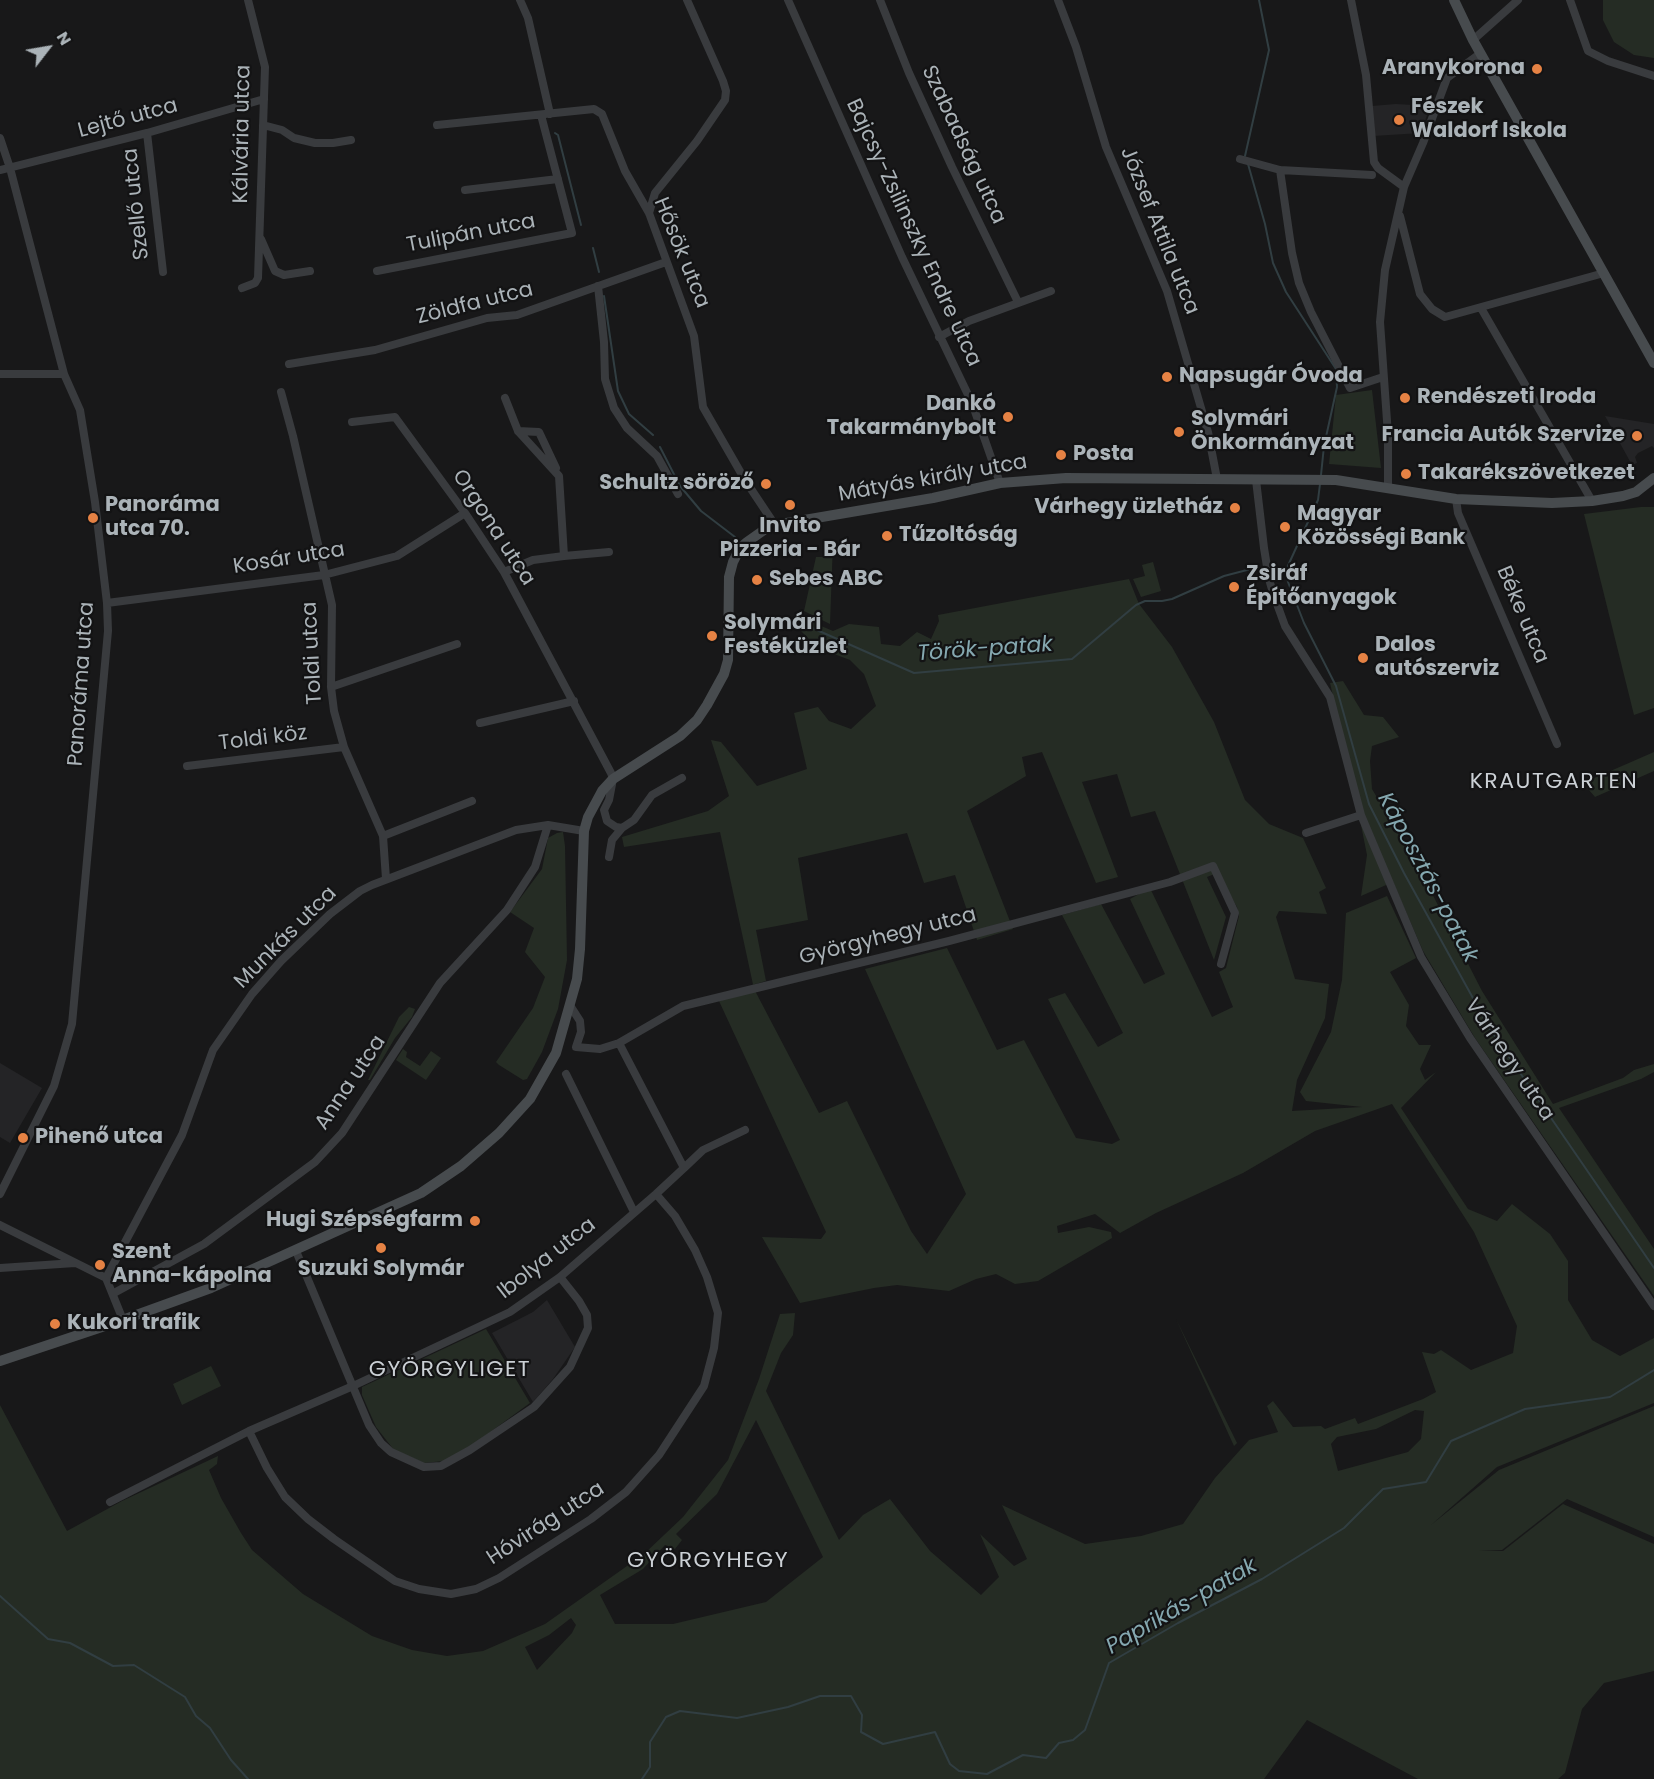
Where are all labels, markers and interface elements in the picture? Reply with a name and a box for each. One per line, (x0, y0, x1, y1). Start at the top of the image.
north arrow (18, 18, 78, 78)
text: N (51, 27, 77, 50)
place label: Aranykorona (1382, 56, 1525, 82)
street label: Szabadság utca (915, 62, 1011, 228)
marker: Aranykorona (1530, 62, 1544, 76)
street label: Kálvária utca (229, 64, 257, 204)
street label: Lejtő utca (75, 94, 181, 144)
street label: Bajcsy-Zsilinszky Endre utca (840, 95, 986, 371)
place label: Fészek Waldorf Iskola (1411, 95, 1567, 145)
marker: Fészek Waldorf Iskola (1392, 113, 1406, 127)
street label: József Attila utca (1114, 144, 1204, 318)
street label: Szellő utca (119, 147, 155, 261)
street label: Hősök utca (647, 194, 715, 312)
street label: Tulipán utca (404, 209, 538, 259)
street label: Zöldfa utca (414, 277, 536, 331)
place label: Napsugár Óvoda (1179, 364, 1363, 390)
marker: Napsugár Óvoda (1160, 370, 1174, 384)
place label: Rendészeti Iroda (1417, 385, 1596, 411)
marker: Rendészeti Iroda (1398, 391, 1412, 405)
place label: Dankó Takarmánybolt (827, 392, 996, 442)
place label: Solymári Önkormányzat (1191, 407, 1354, 457)
marker: Dankó Takarmánybolt (1001, 410, 1015, 424)
place label: Francia Autók Szervize (1382, 423, 1625, 449)
marker: Solymári Önkormányzat (1172, 425, 1186, 439)
marker: Francia Autók Szervize (1630, 429, 1644, 443)
place label: Posta (1073, 442, 1134, 468)
marker: Posta (1054, 448, 1068, 462)
street label: Mátyás király utca (837, 450, 1029, 508)
place label: Takarékszövetkezet (1418, 461, 1635, 487)
street label: Orgona utca (446, 465, 540, 591)
marker: Takarékszövetkezet (1399, 467, 1413, 481)
place label: Schultz söröző (599, 471, 754, 497)
marker: Schultz söröző (759, 477, 773, 491)
place label: Panoráma utca 70. (105, 493, 220, 543)
place label: Várhegy üzletház (1034, 495, 1223, 521)
marker: Invito Pizzeria - Bár (783, 498, 797, 512)
marker: Várhegy üzletház (1228, 501, 1242, 515)
place label: Magyar Közösségi Bank (1297, 502, 1465, 552)
marker: Panoráma utca 70. (86, 511, 100, 525)
place label: Invito Pizzeria - Bár (720, 514, 860, 564)
marker: Magyar Közösségi Bank (1278, 520, 1292, 534)
place label: Tűzoltóság (899, 523, 1018, 549)
marker: Tűzoltóság (880, 529, 894, 543)
street label: Kosár utca (231, 538, 347, 580)
place label: Zsiráf Építőanyagok (1246, 562, 1397, 612)
street label: Béke utca (1490, 563, 1554, 667)
place label: Sebes ABC (769, 567, 884, 593)
marker: Sebes ABC (750, 573, 764, 587)
marker: Zsiráf Építőanyagok (1227, 580, 1241, 594)
street label: Panoráma utca (64, 601, 100, 767)
street label: Toldi utca (298, 601, 328, 705)
place label: Solymári Festéküzlet (724, 611, 847, 661)
marker: Solymári Festéküzlet (705, 629, 719, 643)
water label: Török-patak (916, 632, 1054, 668)
place label: Dalos autószerviz (1375, 633, 1499, 683)
marker: Dalos autószerviz (1356, 651, 1370, 665)
street label: Toldi köz (217, 721, 309, 757)
district label: KRAUTGARTEN (1470, 769, 1638, 795)
water label: Káposztás-patak (1371, 788, 1483, 968)
street label: Munkás utca (230, 882, 342, 994)
street label: Györgyhegy utca (797, 903, 979, 971)
street label: Várhegy utca (1459, 994, 1559, 1126)
street label: Anna utca (310, 1031, 392, 1135)
place label: Pihenő utca (35, 1125, 163, 1151)
marker: Pihenő utca (16, 1131, 30, 1145)
place label: Hugi Szépségfarm (266, 1208, 463, 1234)
street label: Ibolya utca (493, 1213, 601, 1305)
marker: Hugi Szépségfarm (468, 1214, 482, 1228)
place label: Szent Anna-kápolna (112, 1240, 272, 1290)
marker: Suzuki Solymár (374, 1241, 388, 1255)
place label: Suzuki Solymár (298, 1257, 464, 1283)
marker: Szent Anna-kápolna (93, 1258, 107, 1272)
place label: Kukori trafik (67, 1311, 200, 1337)
marker: Kukori trafik (48, 1317, 62, 1331)
district label: GYÖRGYLIGET (369, 1357, 531, 1383)
street label: Hóvirág utca (483, 1477, 609, 1571)
district label: GYÖRGYHEGY (627, 1548, 789, 1574)
water label: Paprikás-patak (1102, 1553, 1262, 1661)

